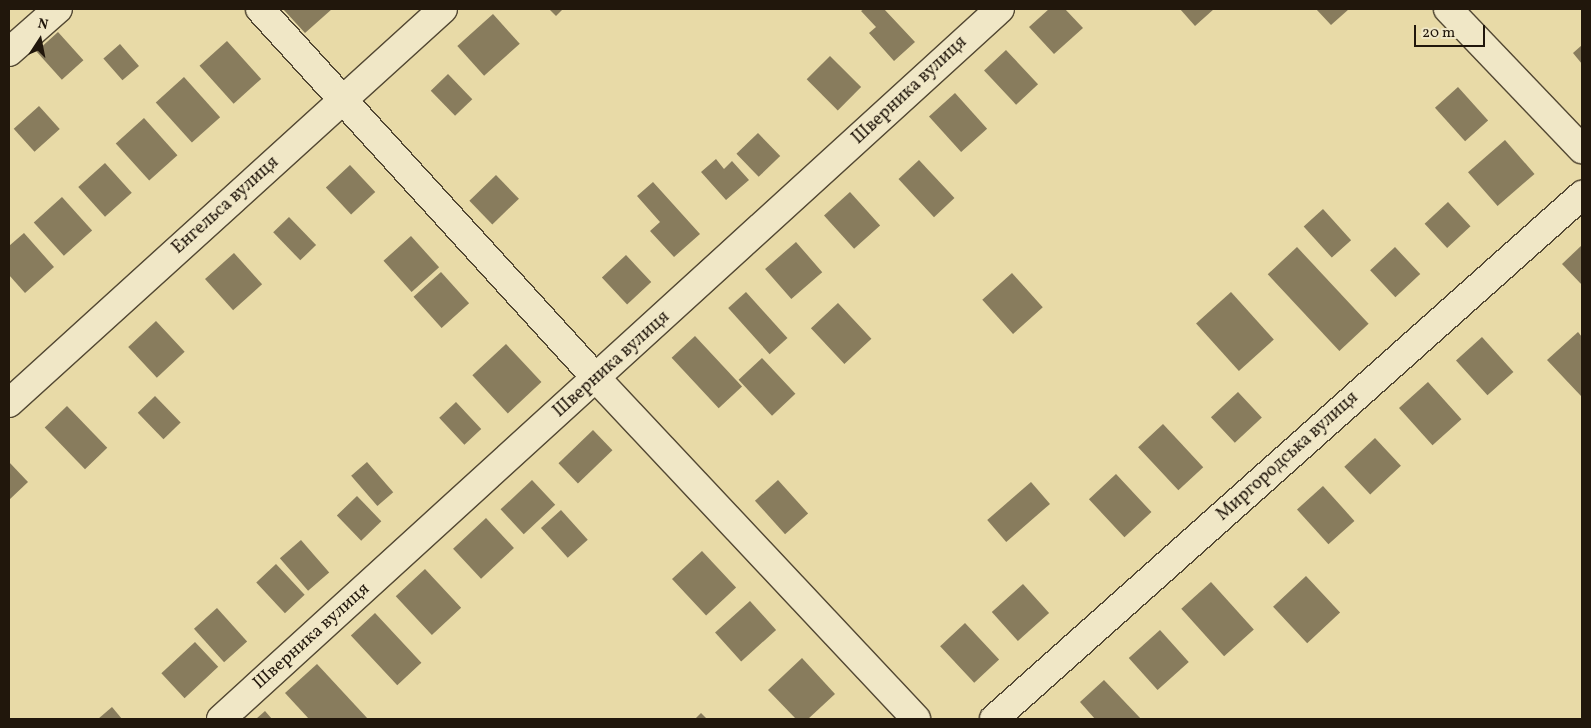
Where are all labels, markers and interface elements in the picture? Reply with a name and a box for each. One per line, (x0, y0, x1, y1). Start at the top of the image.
text: N (36, 14, 50, 35)
north arrow (15, 15, 65, 65)
scale bar (1416, 15, 1487, 47)
text: 20 m (1422, 23, 1455, 44)
street label: Шверника вулиця (848, 32, 972, 150)
street label: Енгельса вулиця (168, 152, 284, 260)
street label: Шверника вулиця (549, 307, 675, 423)
street label: Миргородська вулиця (1213, 388, 1363, 526)
street label: Шверника вулиця (249, 579, 375, 695)

